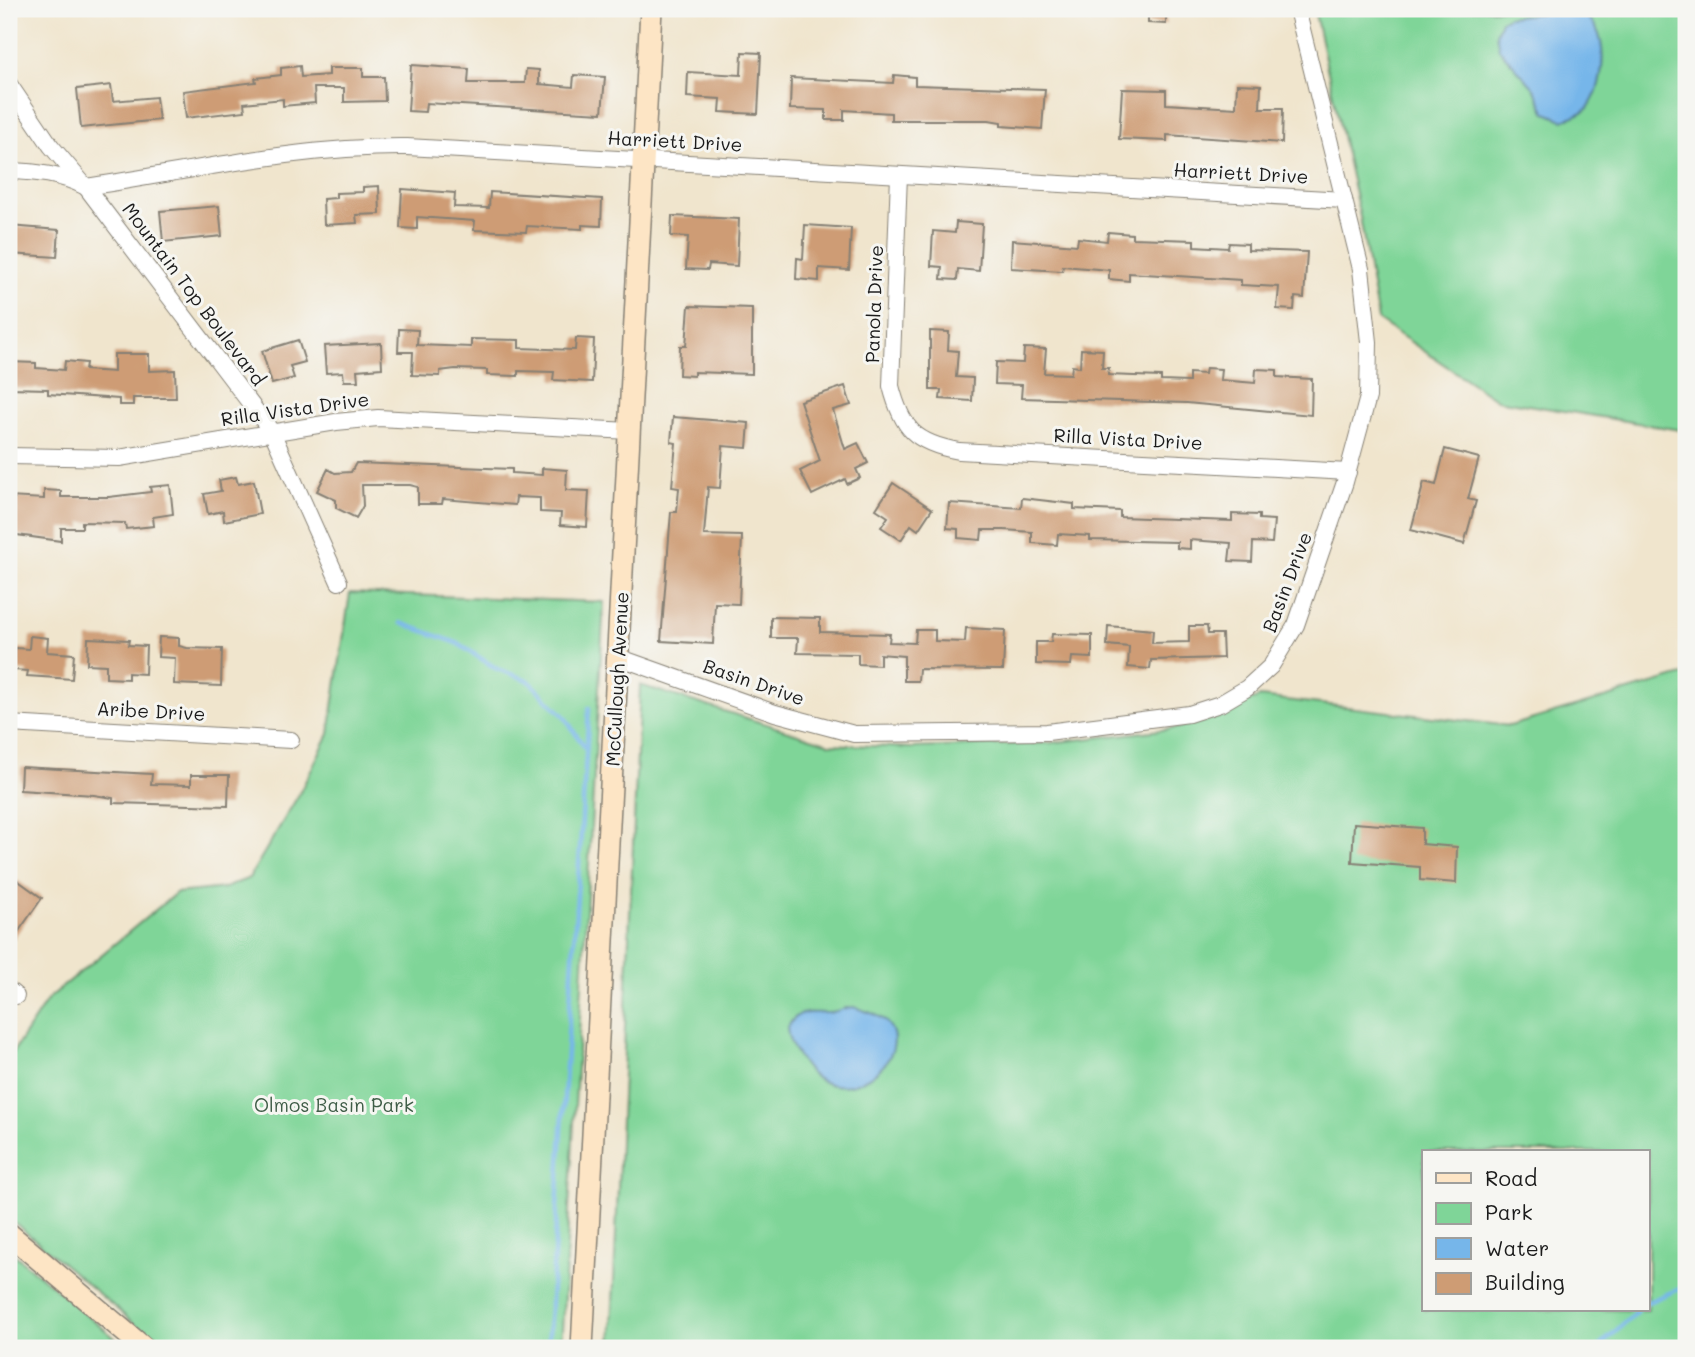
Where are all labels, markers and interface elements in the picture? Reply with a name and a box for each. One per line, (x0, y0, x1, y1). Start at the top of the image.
street label: Harriett Drive (607, 124, 743, 157)
street label: Harriett Drive (1173, 156, 1309, 189)
street label: Mountain Top Boulevard (117, 197, 272, 390)
street label: Panola Drive (859, 245, 888, 363)
street label: Rilla Vista Drive (219, 386, 371, 431)
street label: Rilla Vista Drive (1053, 422, 1203, 455)
street label: Basin Drive (1256, 528, 1317, 636)
street label: McCullough Avenue (599, 591, 634, 767)
street label: Basin Drive (700, 653, 808, 711)
street label: Aribe Drive (96, 695, 206, 726)
park label: Olmos Basin Park (254, 1092, 414, 1117)
legend (1422, 1150, 1650, 1312)
text: Road (1485, 1164, 1537, 1191)
text: Park (1485, 1198, 1533, 1225)
text: Water (1485, 1234, 1549, 1261)
text: Building (1485, 1268, 1565, 1295)

